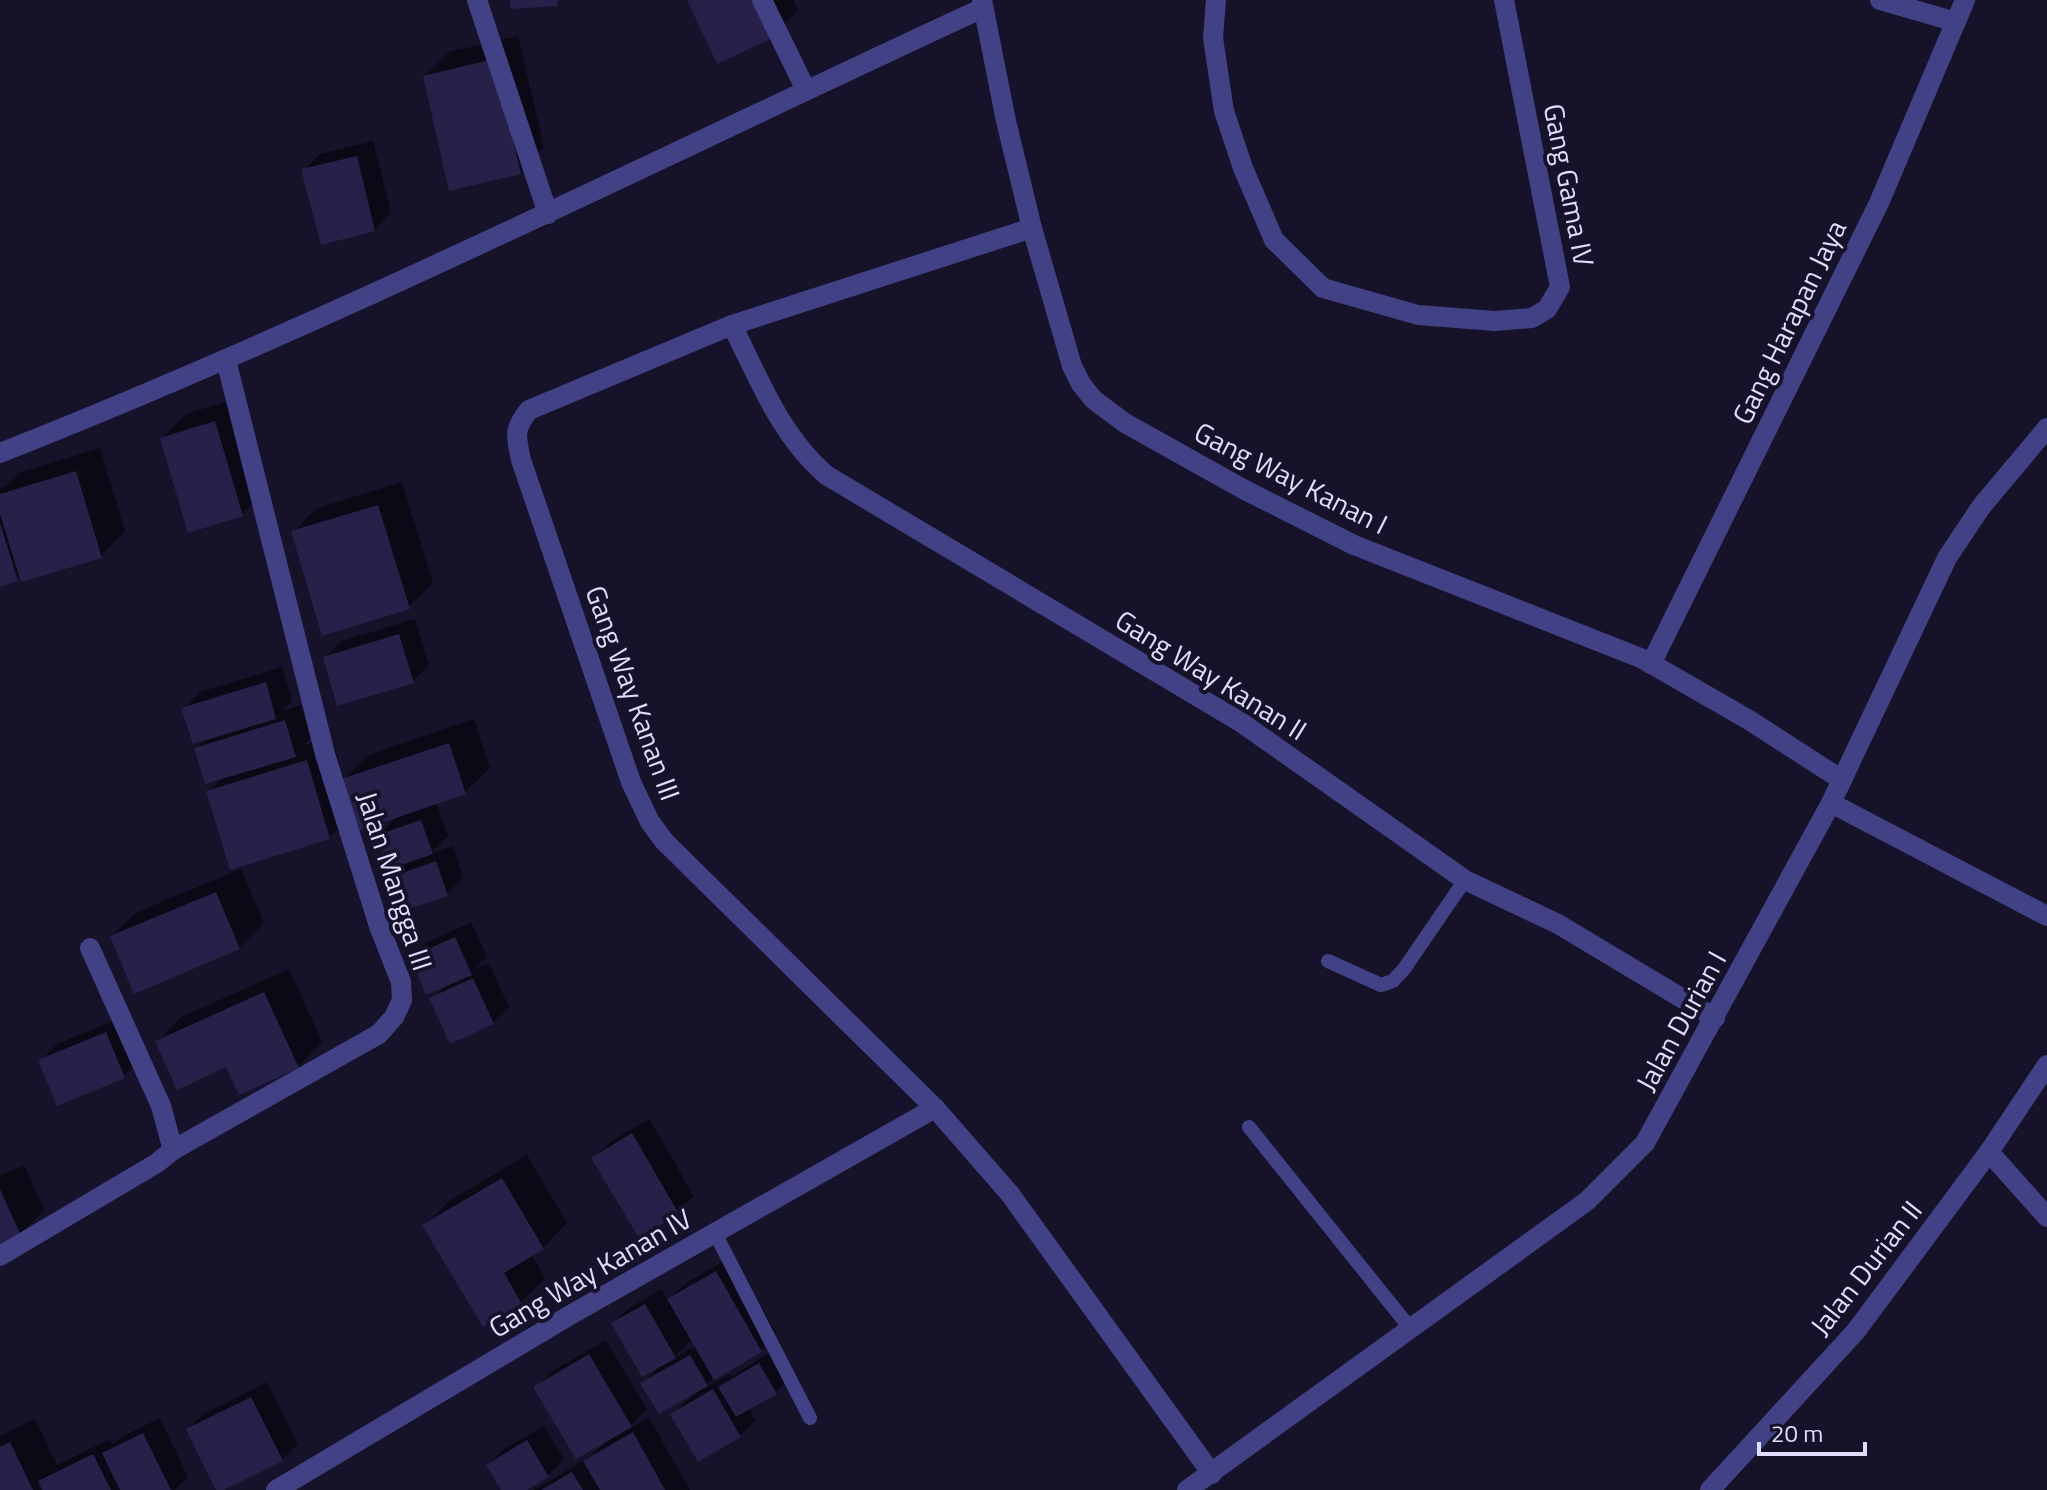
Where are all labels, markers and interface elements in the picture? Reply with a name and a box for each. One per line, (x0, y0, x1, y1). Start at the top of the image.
street label: Gang Gama IV (1533, 100, 1606, 270)
street label: Gang Harapan Jaya (1720, 212, 1857, 431)
street label: Gang Way Kanan I (1187, 410, 1395, 545)
street label: Gang Way Kanan III (575, 579, 692, 806)
street label: Gang Way Kanan II (1107, 598, 1315, 751)
street label: Jalan Mangga III (346, 786, 445, 976)
street label: Jalan Durian I (1624, 943, 1737, 1099)
street label: Jalan Durian II (1799, 1191, 1932, 1345)
street label: Gang Way Kanan IV (480, 1197, 699, 1348)
scale bar (1759, 1406, 1865, 1456)
text: 20 m (1771, 1415, 1823, 1451)

